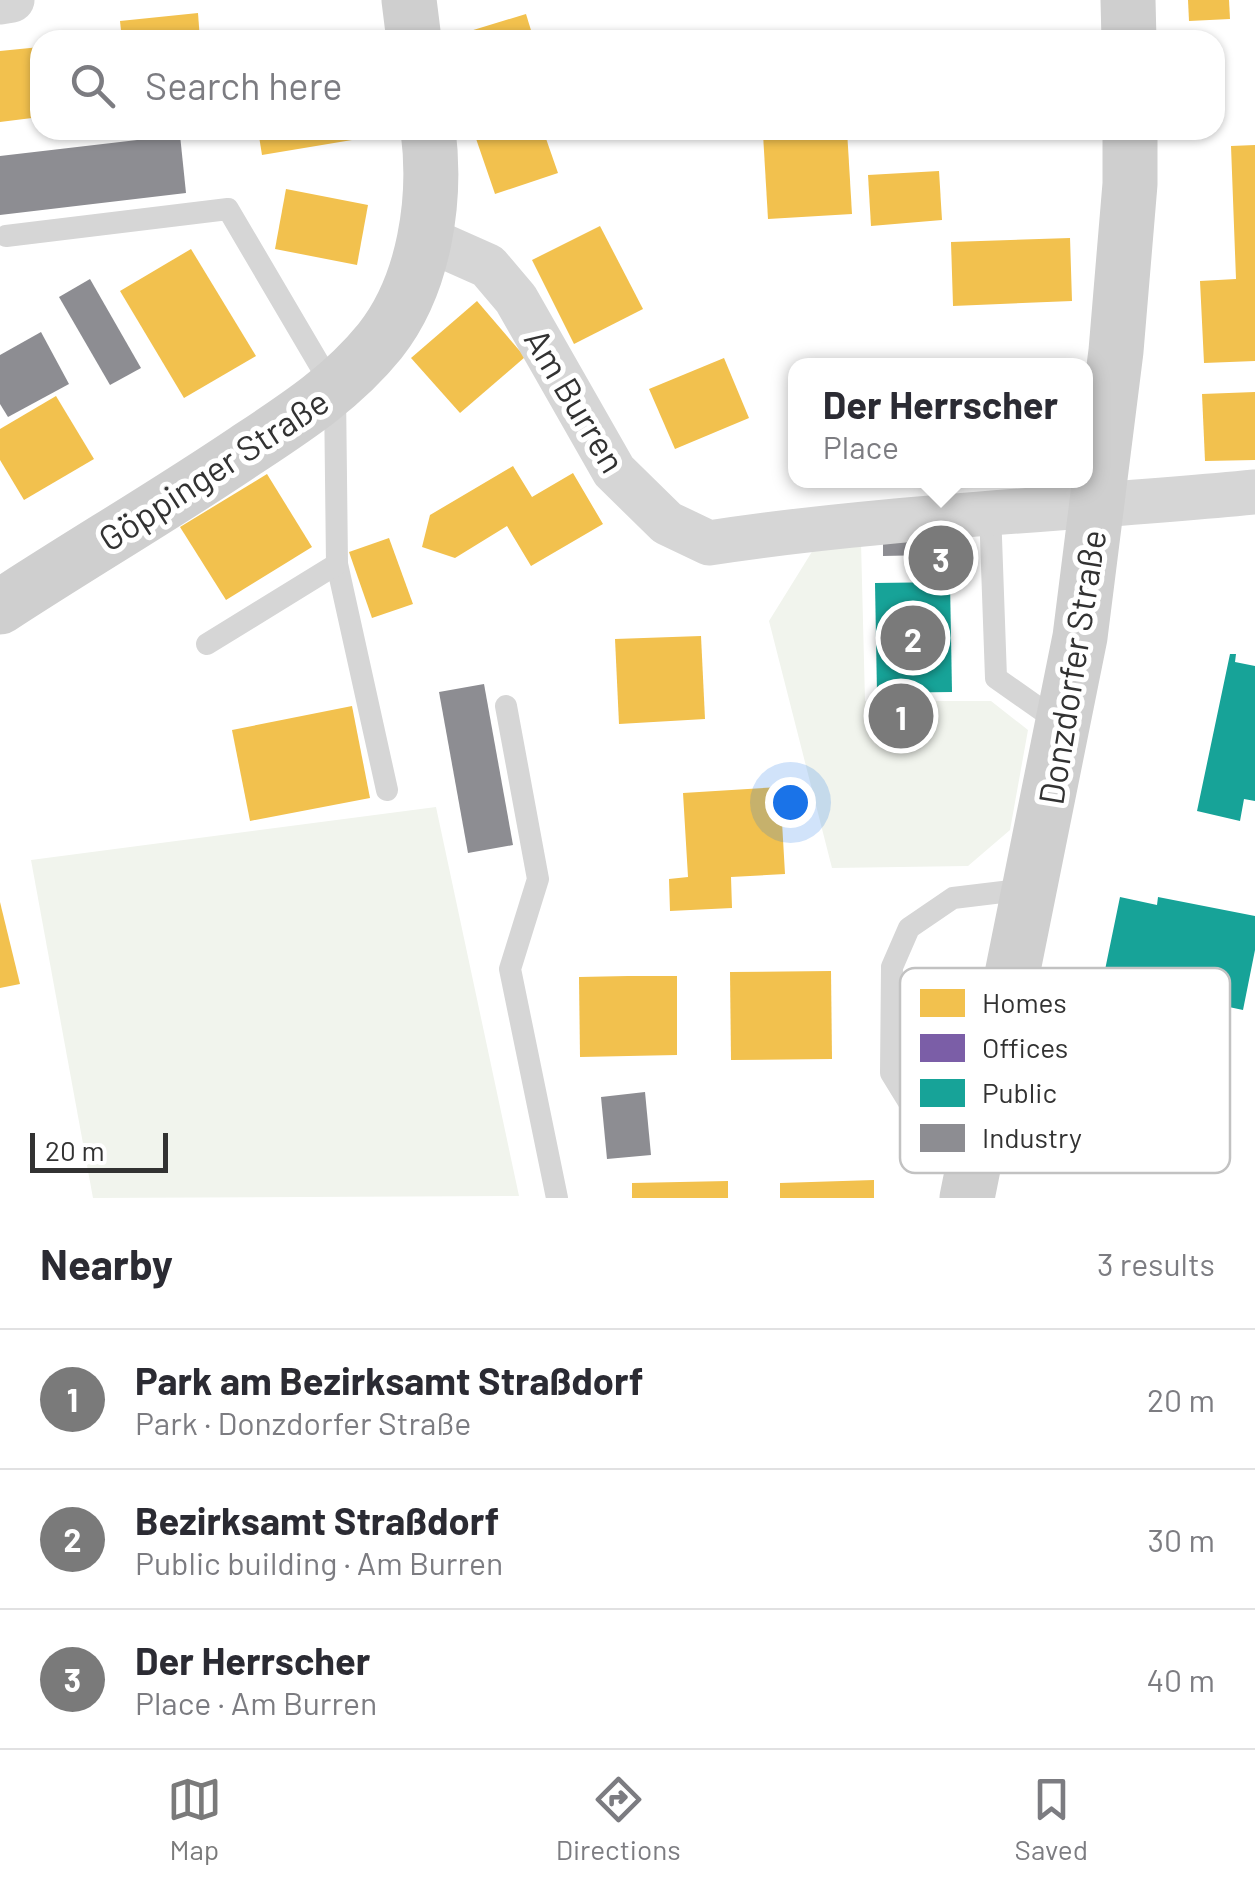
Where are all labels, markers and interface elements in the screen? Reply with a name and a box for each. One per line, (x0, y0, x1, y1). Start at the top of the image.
search box (30, 30, 1225, 140)
icon: search (65, 58, 120, 113)
text: Search here (145, 62, 343, 108)
street label: Am Burren (517, 321, 635, 479)
popup (788, 358, 1093, 488)
street label: Göppinger Straße (90, 379, 336, 559)
text: Der Herrscher (823, 381, 1058, 427)
text: Place (823, 427, 899, 465)
pin: 3 (908, 520, 974, 596)
street label: Donzdorfer Straße (1029, 527, 1113, 807)
pin: 2 (880, 600, 946, 676)
pin: 1 (868, 678, 934, 754)
your location (765, 777, 816, 828)
legend (900, 968, 1230, 1173)
text: Homes (982, 985, 1067, 1019)
text: Offices (982, 1030, 1068, 1064)
text: Public (982, 1075, 1057, 1109)
text: Industry (982, 1120, 1082, 1154)
scale bar (30, 1128, 168, 1172)
text: 20 m (45, 1133, 105, 1167)
text: Nearby (40, 1238, 173, 1288)
text: 3 results (1097, 1244, 1215, 1282)
text: Park am Bezirksamt Straßdorf (135, 1357, 643, 1403)
text: 1 (67, 1380, 78, 1418)
text: 20 m (1147, 1380, 1215, 1418)
text: Park · Donzdorfer Straße (135, 1403, 471, 1441)
text: Bezirksamt Straßdorf (135, 1497, 499, 1543)
text: 2 (64, 1520, 81, 1558)
text: 30 m (1148, 1520, 1215, 1558)
text: Public building · Am Burren (135, 1543, 503, 1581)
text: Der Herrscher (135, 1637, 370, 1683)
text: 3 (64, 1660, 81, 1698)
text: 40 m (1146, 1660, 1215, 1698)
text: Place · Am Burren (135, 1683, 377, 1721)
tab: Map (167, 1772, 222, 1866)
tab: Directions (556, 1772, 681, 1866)
tab: Saved (1015, 1772, 1088, 1866)

